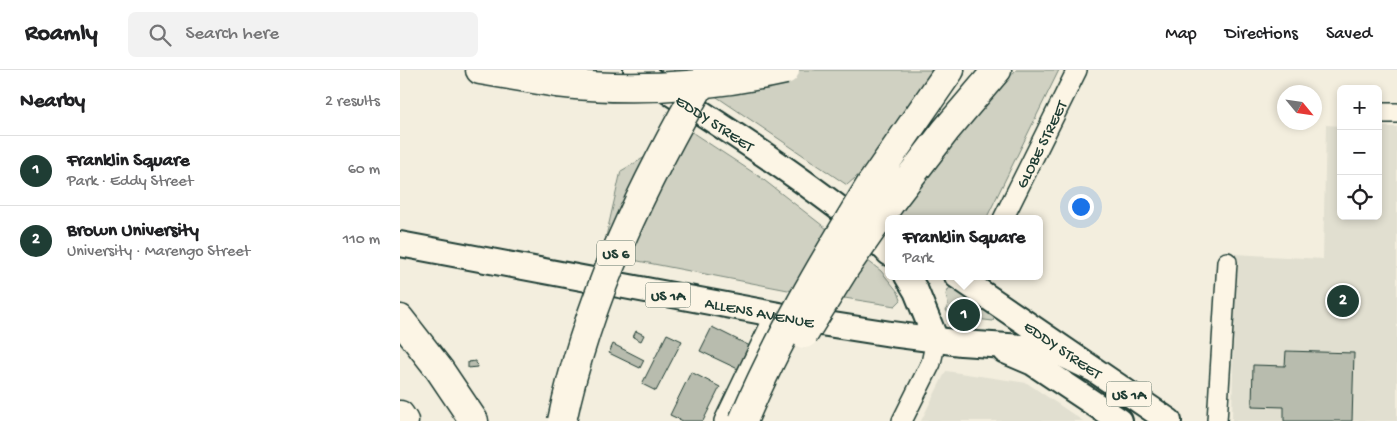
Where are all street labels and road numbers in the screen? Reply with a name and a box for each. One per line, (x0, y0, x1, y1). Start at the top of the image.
street label: EDDY STREET (671, 92, 757, 158)
street label: GLOBE STREET (1014, 98, 1074, 192)
road number: US 6 (597, 240, 635, 266)
road number: US 1A (646, 282, 690, 308)
street label: ALLENS AVENUE (703, 295, 816, 335)
street label: EDDY STREET (1019, 318, 1105, 385)
road number: US 1A (1106, 382, 1152, 406)

